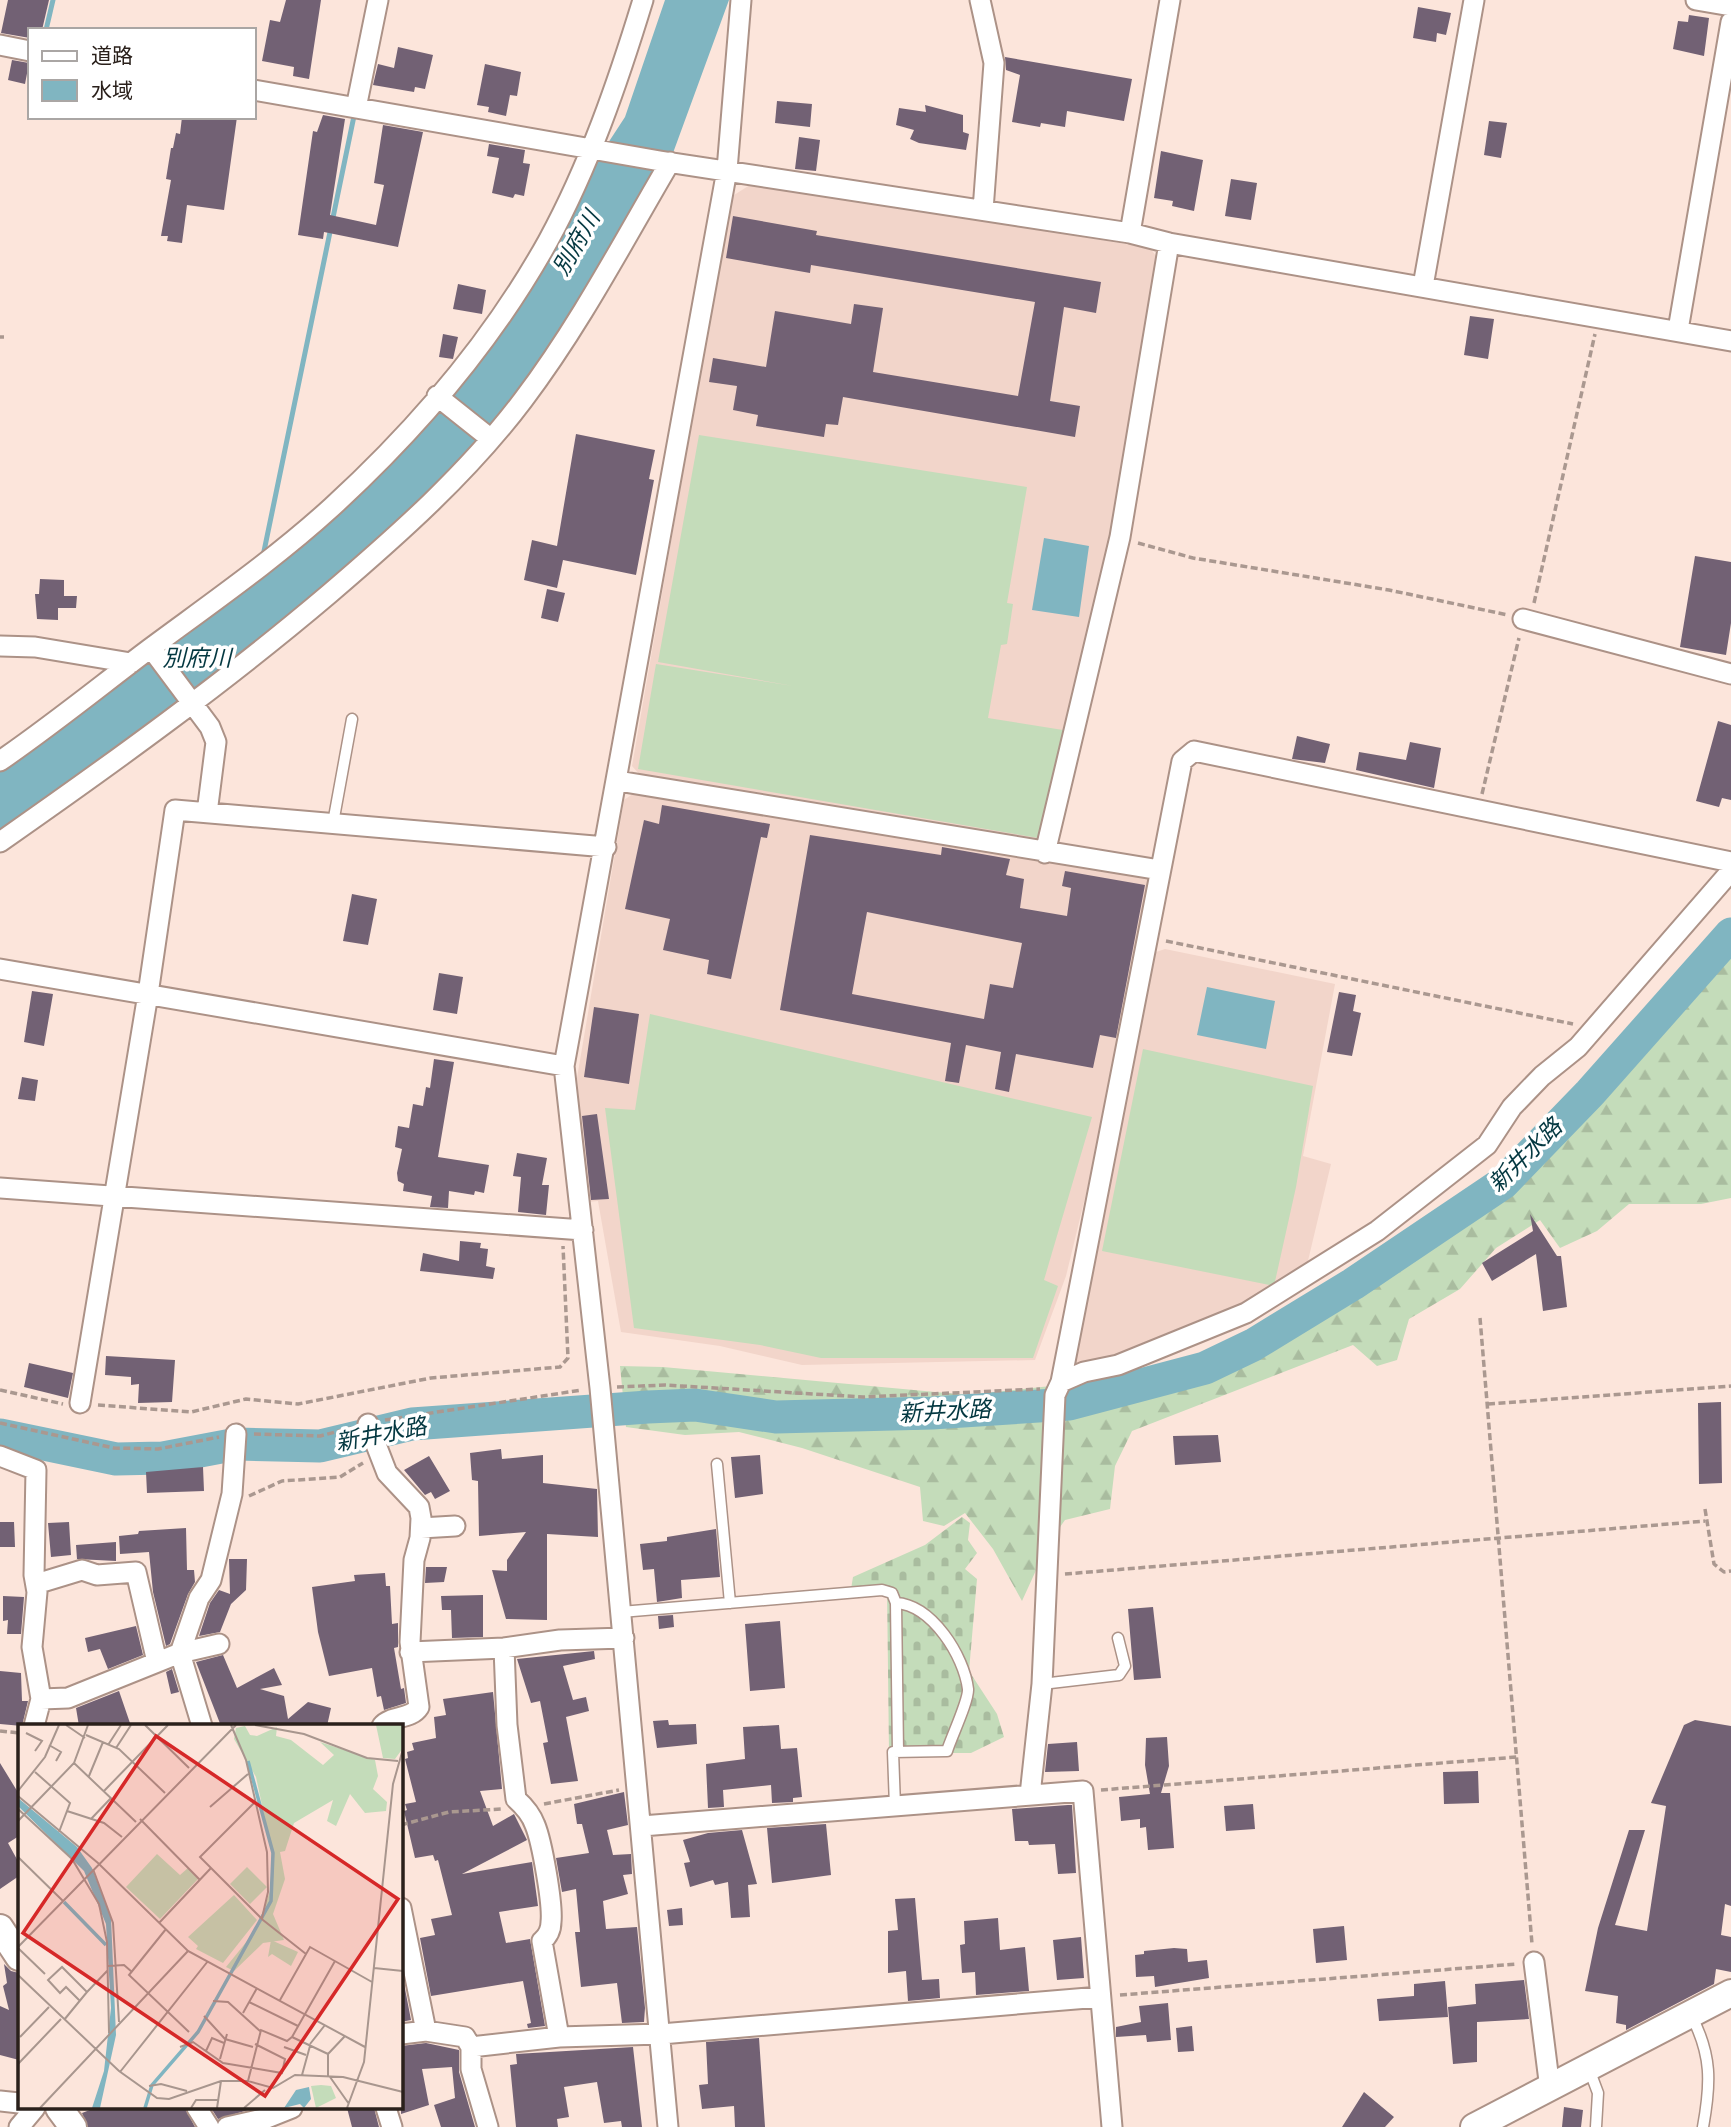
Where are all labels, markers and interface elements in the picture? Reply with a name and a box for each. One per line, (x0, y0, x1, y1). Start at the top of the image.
legend (28, 28, 256, 119)
text: 道路 (91, 43, 133, 68)
text: 水域 (91, 78, 133, 103)
water label: 別府川 (547, 204, 607, 280)
water label: 別府川 (163, 644, 235, 672)
water label: 新井水路 (1483, 1111, 1569, 1197)
water label: 新井水路 (898, 1395, 994, 1427)
water label: 新井水路 (333, 1411, 431, 1457)
inset map (18, 1724, 402, 2110)

